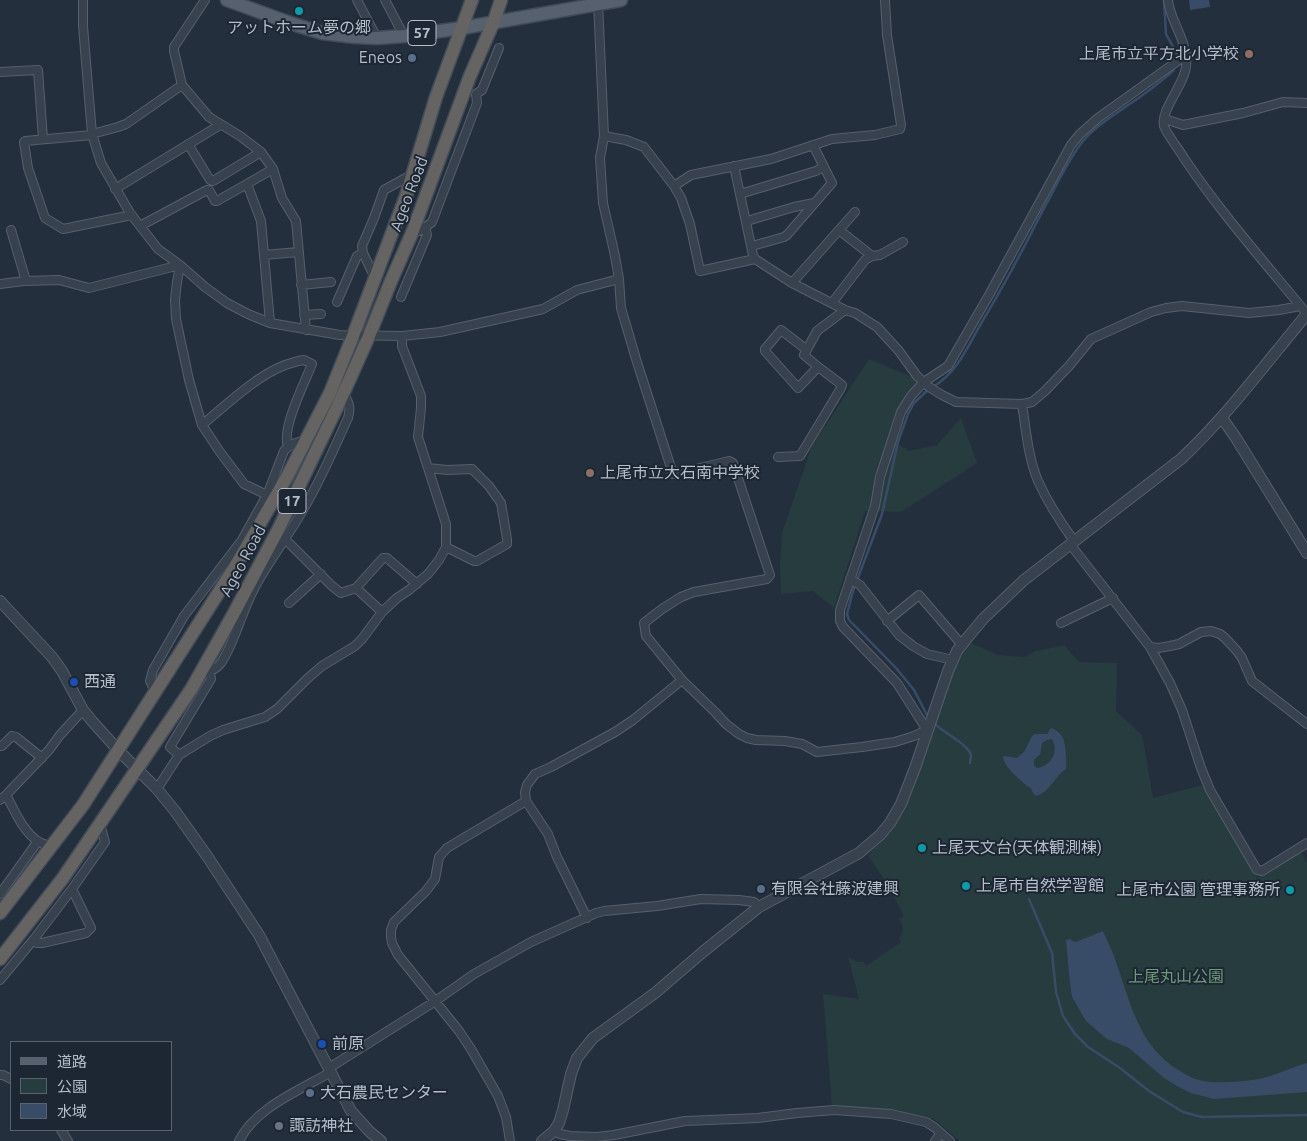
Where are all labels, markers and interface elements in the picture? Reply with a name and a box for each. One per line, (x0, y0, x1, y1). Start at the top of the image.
marker: アットホーム夢の郷 (293, 5, 305, 17)
place label: アットホーム夢の郷 (227, 18, 371, 38)
road number: 57 (408, 20, 436, 46)
place label: 上尾市立平方北小学校 (1079, 44, 1239, 64)
place label: Eneos (359, 48, 402, 68)
marker: 上尾市立平方北小学校 (1243, 48, 1255, 60)
marker: Eneos (406, 52, 418, 64)
street label: Ageo Road (386, 154, 432, 234)
place label: 上尾市立大石南中学校 (600, 463, 760, 483)
marker: 上尾市立大石南中学校 (584, 467, 596, 479)
road number: 17 (278, 488, 306, 514)
street label: Ageo Road (216, 522, 270, 600)
place label: 西通 (84, 672, 116, 692)
marker: 西通 (68, 676, 80, 688)
place label: 上尾天文台(天体観測棟) (932, 838, 1102, 858)
marker: 上尾天文台(天体観測棟) (916, 842, 928, 854)
place label: 上尾市自然学習館 (976, 876, 1104, 896)
place label: 有限会社藤波建興 (771, 879, 899, 899)
marker: 上尾市自然学習館 (960, 880, 972, 892)
place label: 上尾市公園 管理事務所 (1116, 880, 1280, 900)
marker: 有限会社藤波建興 (755, 883, 767, 895)
marker: 上尾市公園 管理事務所 (1284, 884, 1296, 896)
park label: 上尾丸山公園 (1128, 967, 1224, 987)
place label: 前原 (332, 1034, 364, 1054)
marker: 前原 (316, 1038, 328, 1050)
legend (10, 1041, 172, 1131)
text: 道路 (57, 1053, 87, 1070)
text: 公園 (57, 1078, 87, 1095)
place label: 大石農民センター (320, 1083, 448, 1103)
marker: 大石農民センター (304, 1087, 316, 1099)
text: 水域 (57, 1103, 87, 1120)
place label: 諏訪神社 (289, 1116, 353, 1136)
marker: 諏訪神社 (273, 1120, 285, 1132)

